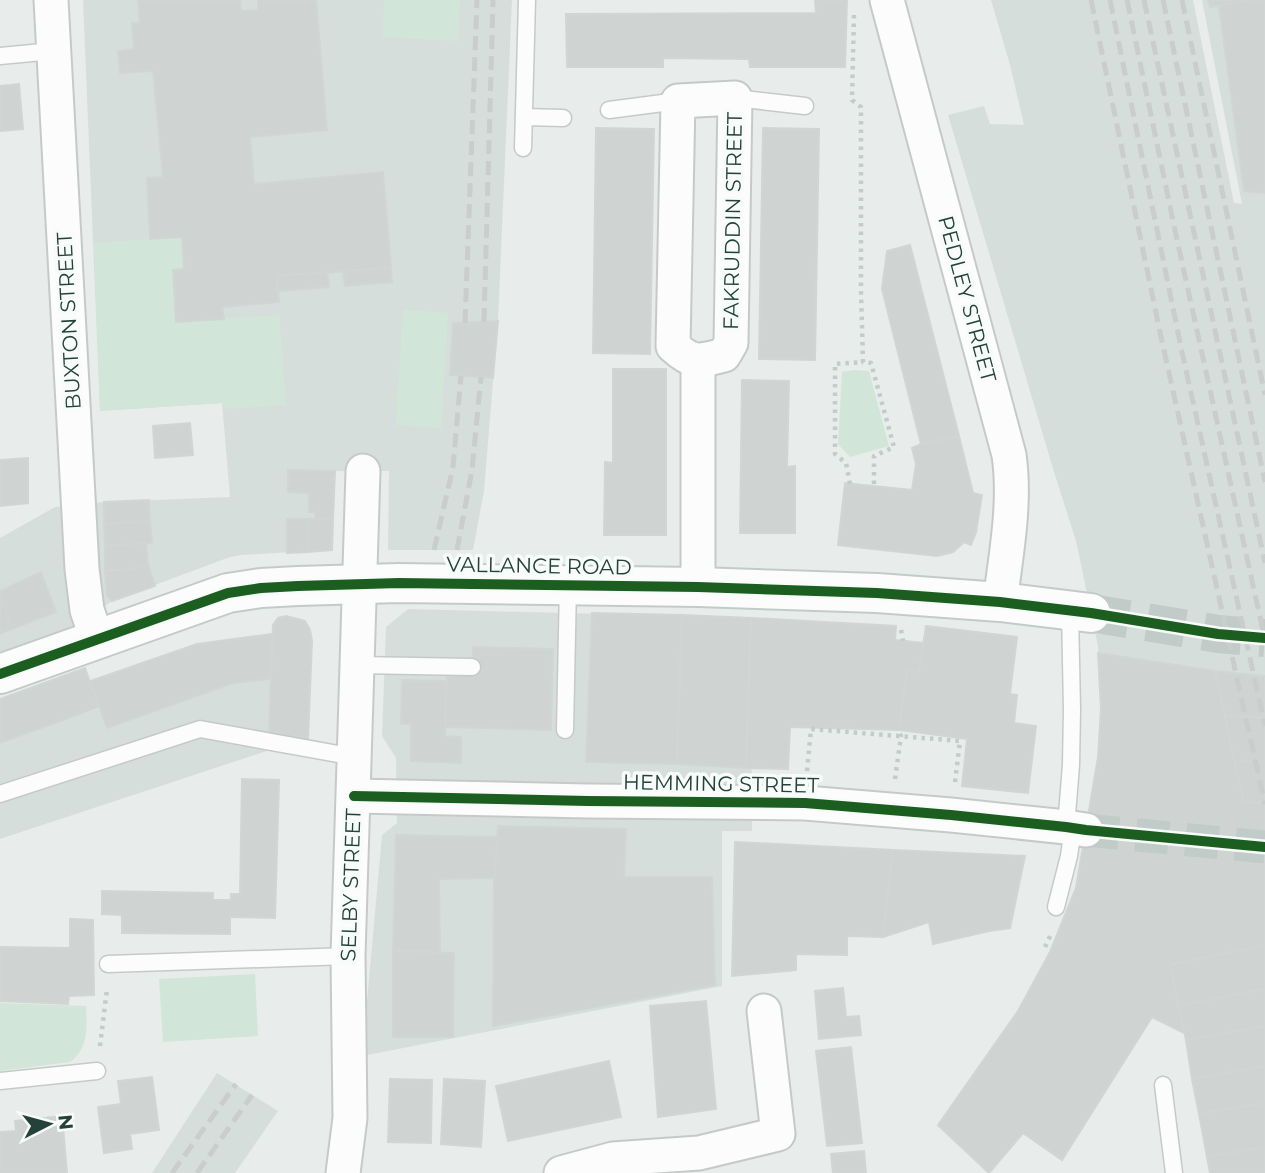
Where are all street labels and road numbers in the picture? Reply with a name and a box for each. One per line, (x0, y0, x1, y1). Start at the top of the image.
street label: FAKRUDDIN STREET (718, 112, 747, 330)
street label: PEDLEY STREET (933, 213, 1002, 385)
street label: BUXTON STREET (51, 232, 86, 410)
street label: VALLANCE ROAD (446, 551, 632, 580)
street label: HEMMING STREET (623, 769, 819, 798)
street label: SELBY STREET (335, 808, 366, 962)

